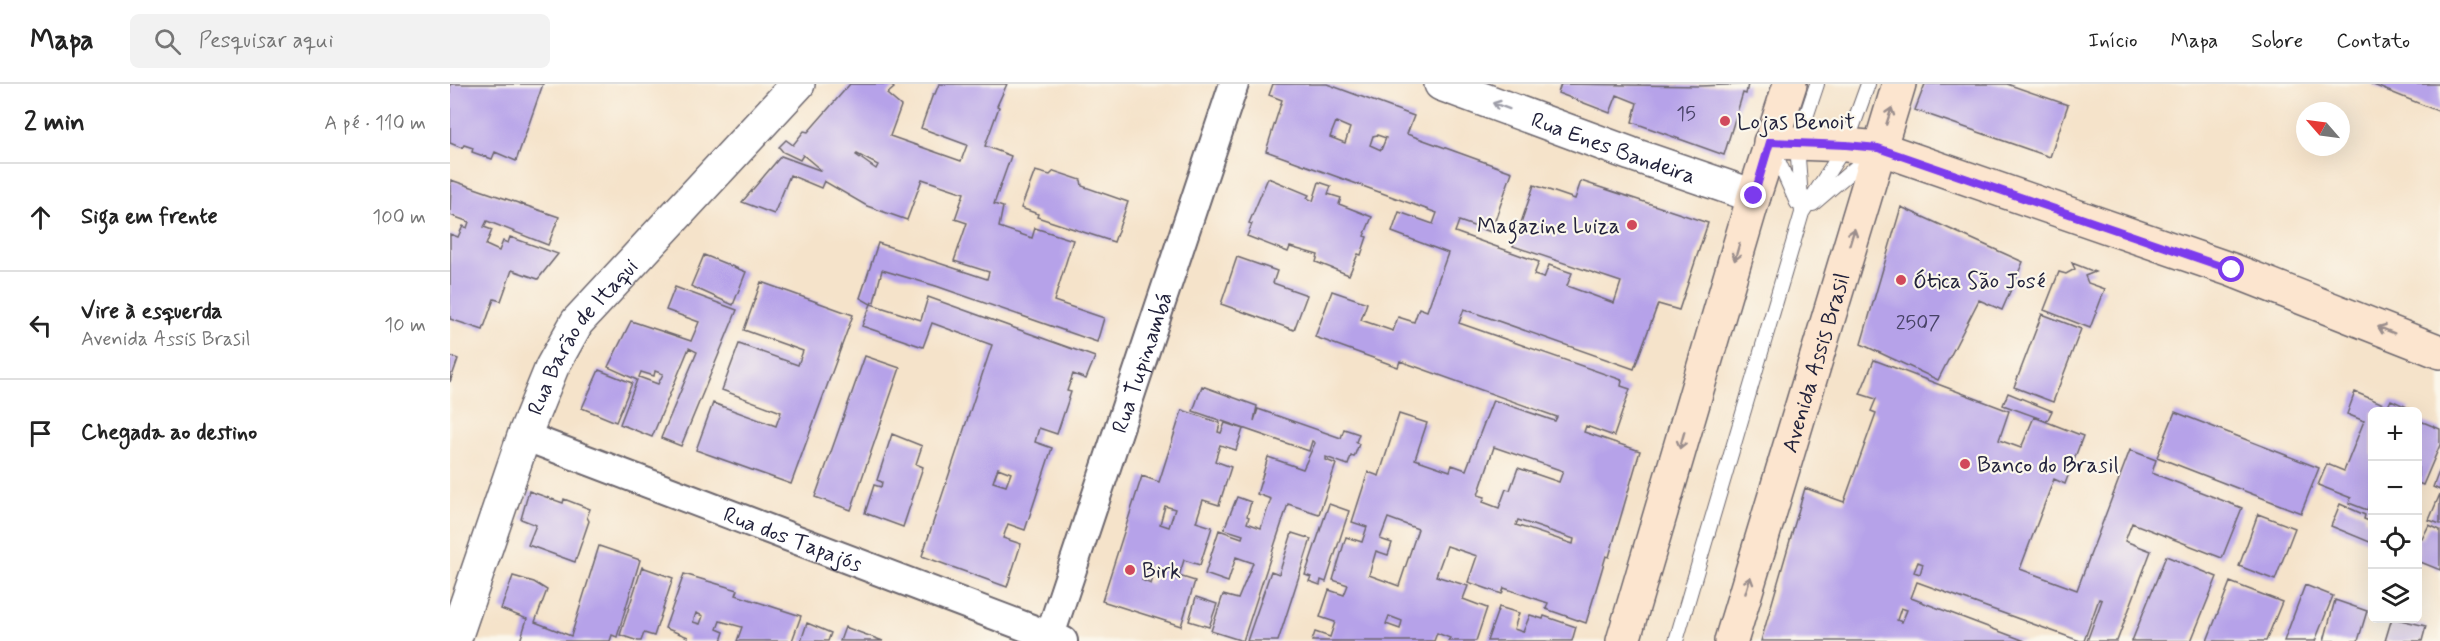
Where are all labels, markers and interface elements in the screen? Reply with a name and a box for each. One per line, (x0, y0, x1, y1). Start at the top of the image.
search box (130, 14, 550, 68)
text: Mapa (30, 23, 94, 60)
icon: search (151, 25, 184, 58)
text: Pesquisar aqui (199, 27, 334, 55)
text: Início (2088, 27, 2138, 55)
text: Mapa (2171, 27, 2218, 55)
text: Sobre (2251, 27, 2303, 55)
text: Contato (2336, 27, 2410, 55)
one-way arrow (1492, 100, 1511, 111)
house number: 15 (1676, 101, 1696, 128)
north arrow (2296, 102, 2350, 156)
text: 2 min (24, 106, 85, 140)
street label: Rua Enes Bandeira (1527, 106, 1699, 191)
one-way arrow (1884, 107, 1895, 126)
place label: Lojas Benoit (1737, 109, 1855, 138)
text: A pé · 110 m (324, 110, 426, 137)
marker: Lojas Benoit (1718, 114, 1732, 128)
route end (1740, 182, 1766, 208)
icon: ahead (24, 201, 57, 234)
text: Siga em frente (81, 203, 218, 231)
text: 100 m (372, 204, 426, 231)
place label: Magazine Luiza (1477, 213, 1620, 244)
marker: Magazine Luiza (1625, 218, 1639, 232)
one-way arrow (1847, 228, 1858, 247)
one-way arrow (1731, 243, 1742, 262)
street label: Rua Barão de Itaqui (522, 253, 645, 419)
route start (2218, 256, 2244, 282)
place label: Ótica São José (1913, 268, 2046, 296)
street label: Avenida Assis Brasil (1777, 270, 1857, 456)
marker: Ótica São José (1894, 273, 1908, 287)
street label: Rua Tupinambá (1106, 288, 1180, 437)
text: Vire à esquerda (81, 298, 222, 326)
icon: left (24, 309, 57, 342)
house number: 2507 (1896, 310, 1940, 337)
text: 10 m (384, 312, 426, 339)
one-way arrow (2377, 324, 2395, 335)
text: Avenida Assis Brasil (81, 326, 251, 353)
map controls (2368, 407, 2422, 623)
button: + (2368, 407, 2422, 461)
icon: arrive (24, 417, 57, 450)
text: Chegada ao destino (81, 419, 257, 447)
one-way arrow (1676, 430, 1687, 449)
place label: Banco do Brasil (1977, 452, 2119, 480)
marker: Banco do Brasil (1958, 457, 1972, 471)
button: − (2368, 461, 2422, 515)
street label: Rua dos Tapajós (719, 501, 866, 579)
button: locate (2368, 515, 2422, 569)
place label: Birk (1142, 558, 1181, 586)
marker: Birk (1123, 563, 1137, 577)
button: layers (2368, 569, 2422, 623)
one-way arrow (1743, 576, 1754, 595)

